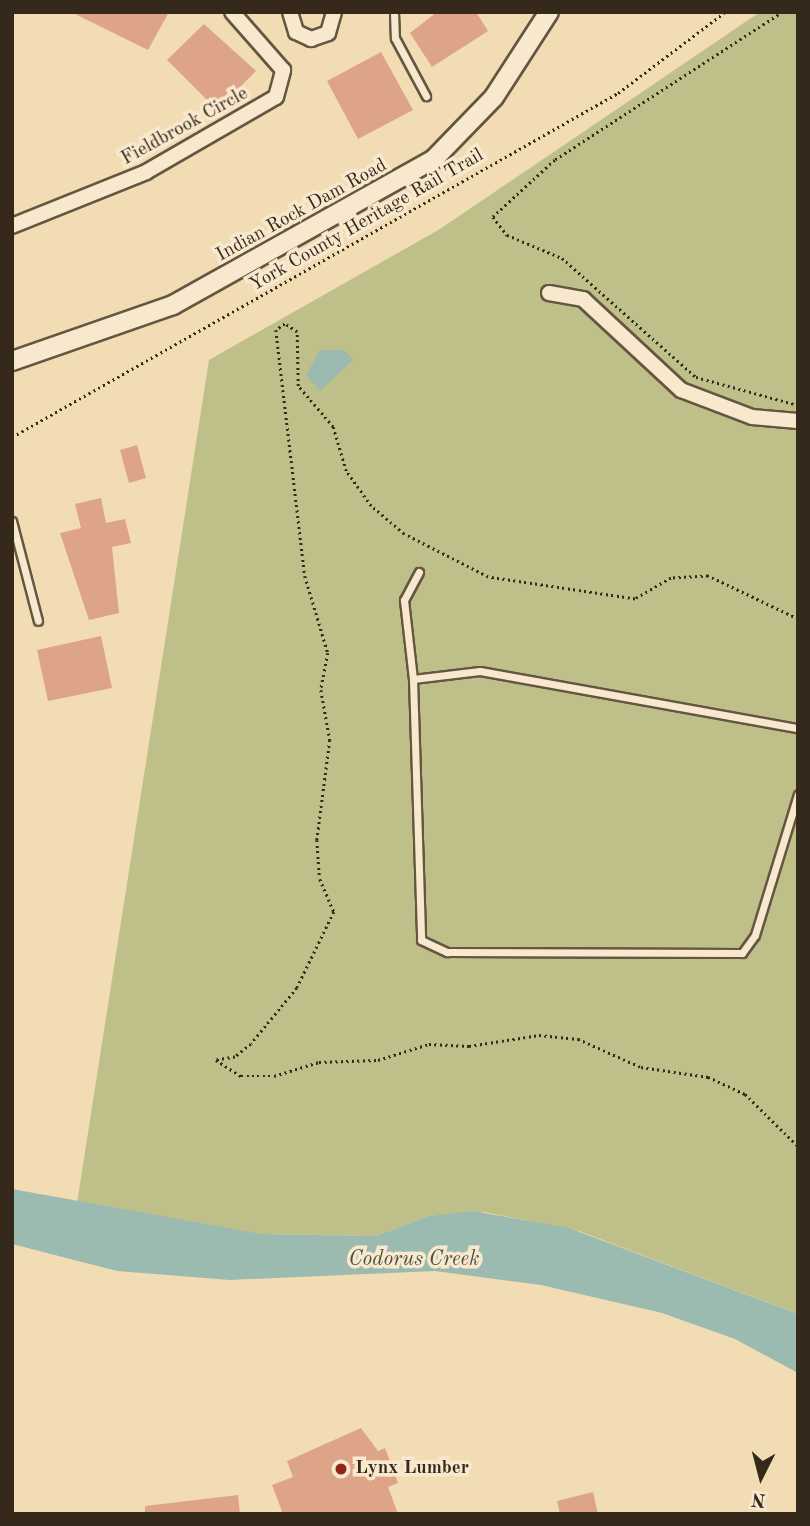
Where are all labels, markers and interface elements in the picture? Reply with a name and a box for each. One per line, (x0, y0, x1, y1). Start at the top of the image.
street label: Fieldbrook Circle (118, 83, 252, 171)
street label: York County Heritage Rail Trail (246, 145, 488, 297)
street label: Indian Rock Dam Road (213, 155, 391, 267)
water label: Codorus Creek (349, 1247, 479, 1273)
north arrow (726, 1442, 796, 1512)
place label: Lynx Lumber (355, 1458, 469, 1480)
marker: Lynx Lumber (333, 1461, 349, 1477)
text: N (751, 1488, 767, 1509)

